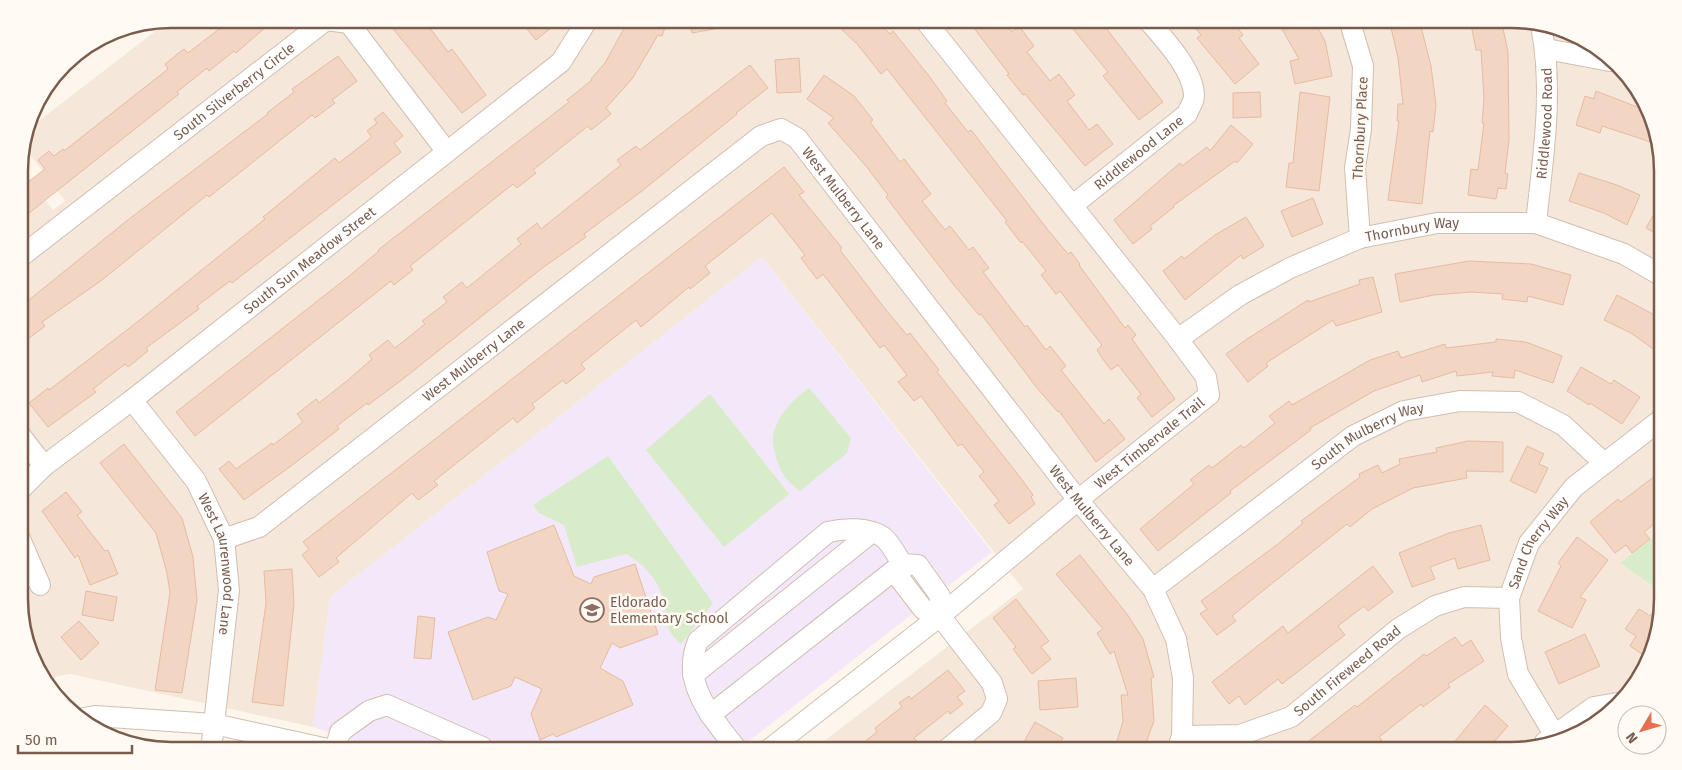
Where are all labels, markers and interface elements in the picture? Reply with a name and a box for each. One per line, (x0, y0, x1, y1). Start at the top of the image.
street label: South Silverberry Circle (170, 39, 298, 144)
street label: Riddlewood Road (1533, 67, 1556, 180)
street label: Thornbury Place (1349, 76, 1372, 180)
street label: Riddlewood Lane (1091, 112, 1187, 194)
street label: West Mulberry Lane (798, 144, 888, 253)
street label: South Sun Meadow Street (241, 203, 380, 318)
street label: Thornbury Way (1364, 215, 1459, 246)
street label: West Mulberry Lane (419, 315, 529, 405)
street label: West Timbervale Trail (1091, 394, 1208, 492)
street label: South Mulberry Way (1308, 400, 1425, 474)
street label: West Mulberry Lane (1045, 462, 1138, 570)
street label: West Laurenwood Lane (194, 490, 237, 636)
street label: Sand Cherry Way (1505, 493, 1572, 591)
place label: Eldorado Elementary School (610, 594, 728, 627)
school or university icon: Eldorado Elementary School (579, 597, 605, 623)
street label: South Fireweed Road (1291, 622, 1405, 720)
north arrow (1617, 705, 1667, 755)
scale bar (18, 722, 131, 754)
text: N (1623, 729, 1642, 747)
text: 50 m (25, 731, 58, 749)

